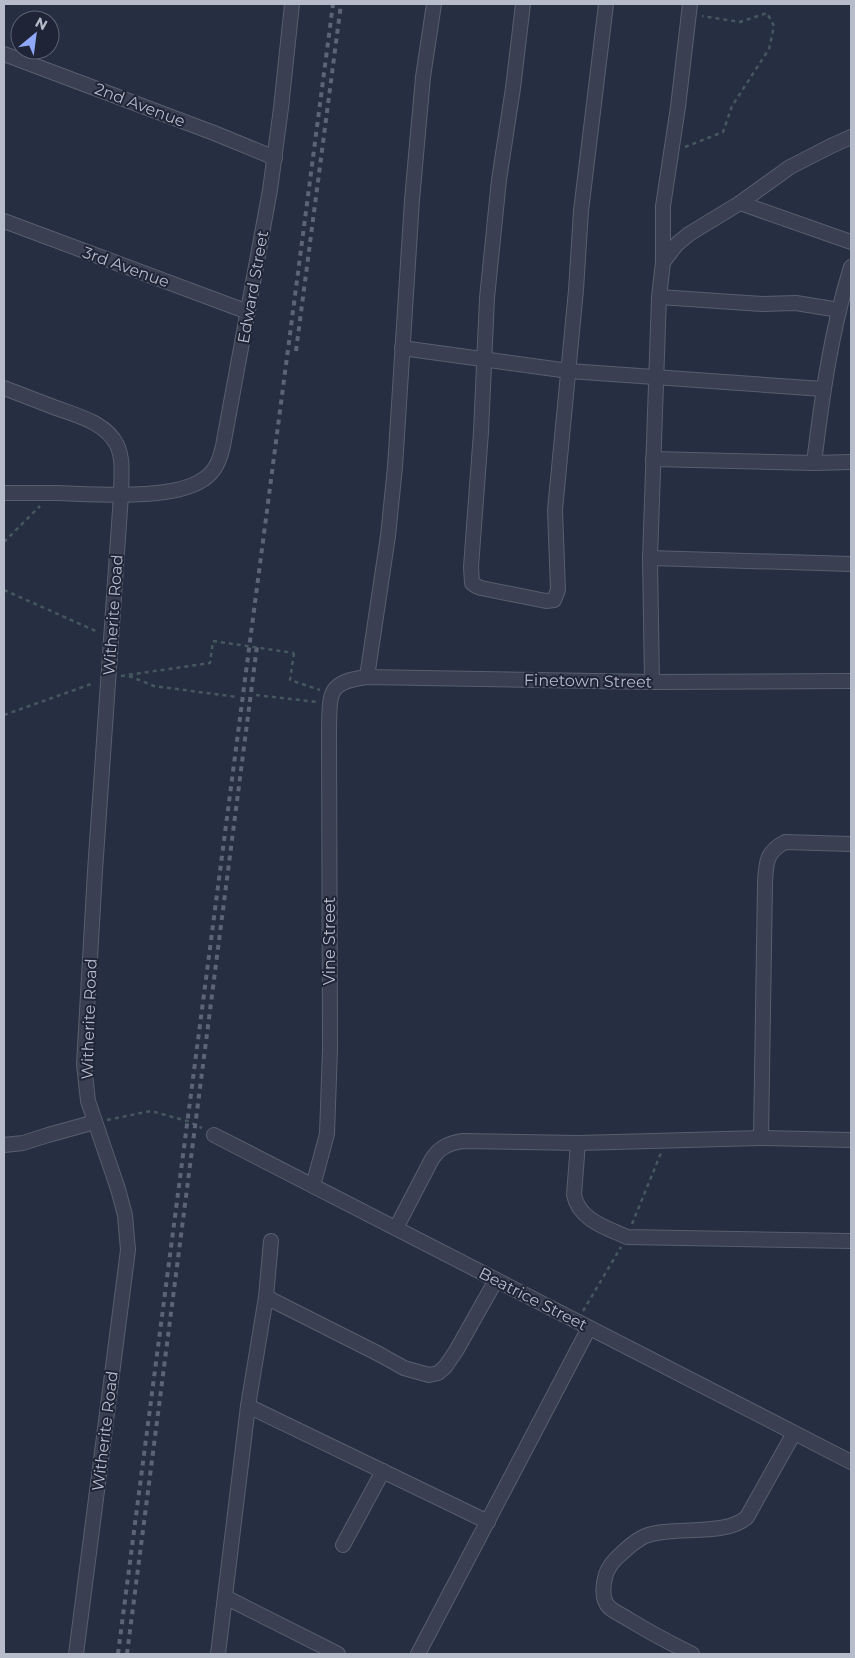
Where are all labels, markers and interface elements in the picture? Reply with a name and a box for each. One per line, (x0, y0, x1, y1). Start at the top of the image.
north arrow (10, 10, 60, 60)
text: N (32, 13, 51, 34)
street label: 2nd Avenue (92, 79, 188, 131)
street label: Edward Street (234, 229, 272, 345)
street label: 3rd Avenue (80, 243, 172, 291)
street label: Witherite Road (99, 554, 127, 676)
street label: Finetown Street (524, 670, 653, 692)
street label: Vine Street (320, 896, 339, 985)
street label: Witherite Road (77, 958, 101, 1080)
street label: Beatrice Street (476, 1263, 591, 1335)
street label: Witherite Road (88, 1370, 122, 1492)

